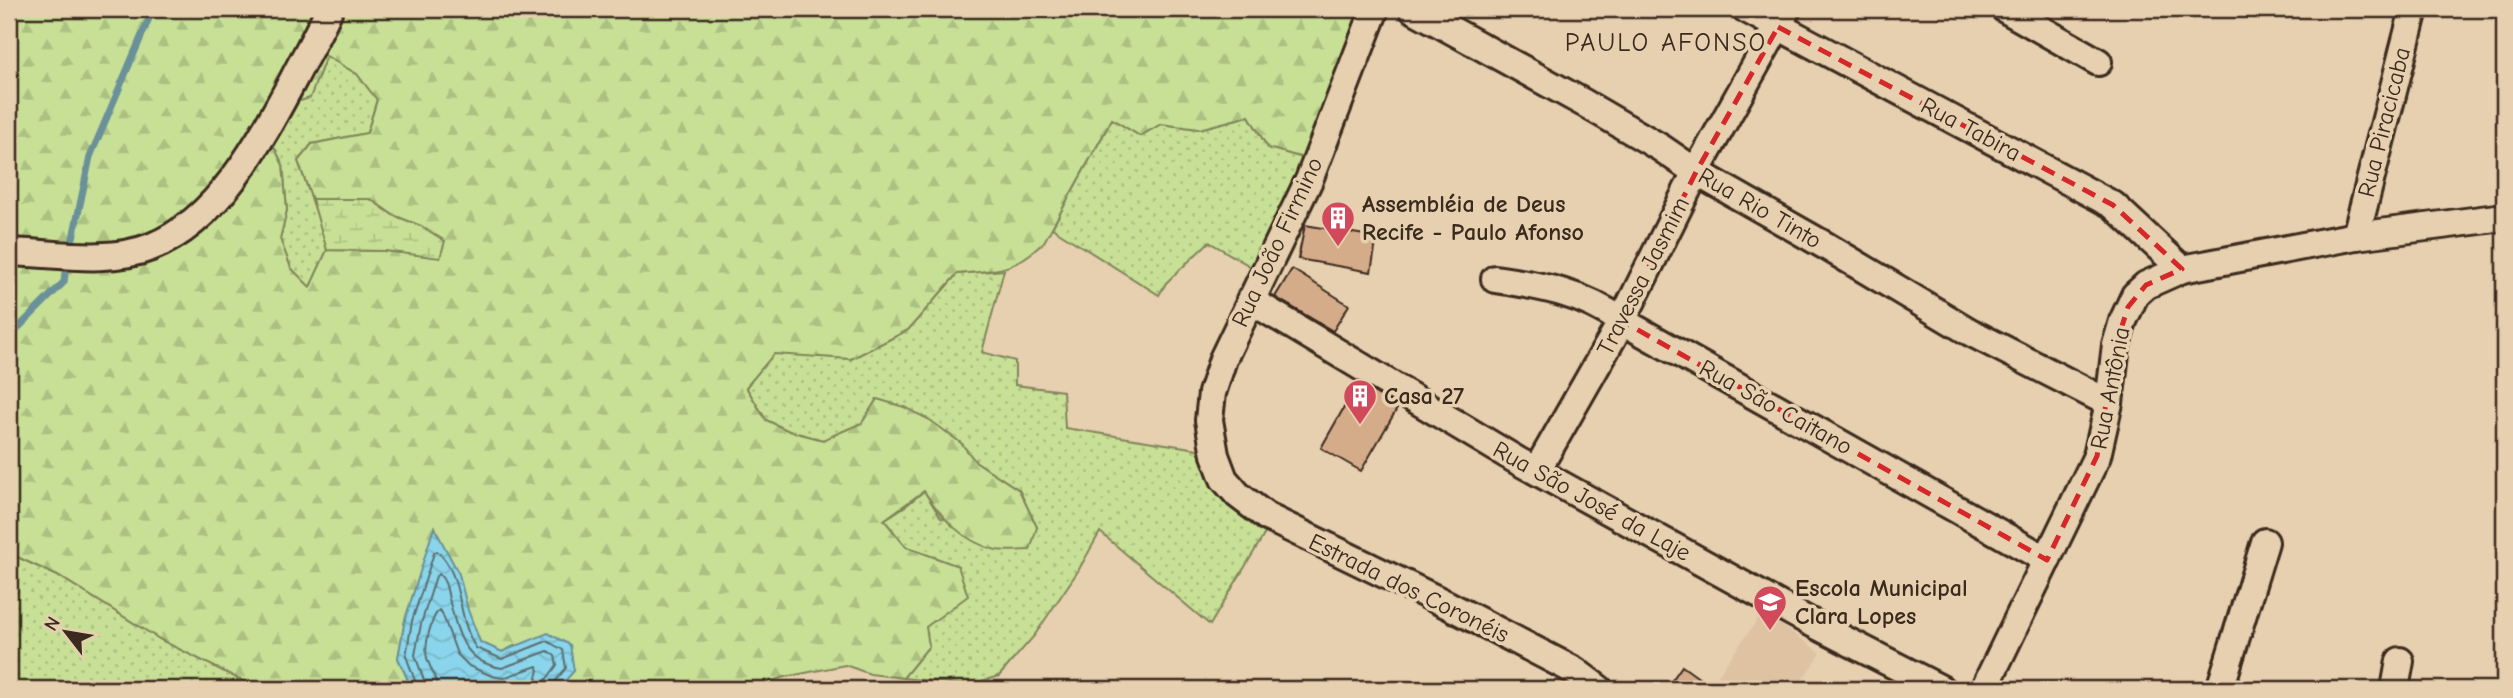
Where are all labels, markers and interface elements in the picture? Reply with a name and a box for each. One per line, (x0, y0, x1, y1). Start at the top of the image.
district label: PAULO AFONSO (1565, 28, 1767, 58)
street label: Rua Piracicaba (2352, 44, 2416, 200)
street label: Rua Tabira (1916, 91, 2026, 167)
street label: Rua João Firmino (1225, 153, 1329, 331)
street label: Rua Rio Tinto (1693, 161, 1827, 255)
place label: Assembléia de Deus Recife - Paulo Afonso (1362, 190, 1584, 246)
street label: Travessa Jasmim (1591, 192, 1695, 360)
building icon: Assembléia de Deus Recife - Paulo Afonso (1319, 199, 1357, 248)
street label: Rua Antônia (2084, 324, 2136, 452)
street label: Rua São Caitano (1695, 353, 1857, 461)
building icon: Casa 27 (1341, 377, 1379, 426)
place label: Casa 27 (1384, 382, 1464, 410)
street label: Rua São José da Laje (1488, 435, 1696, 567)
street label: Estrada dos Coronéis (1304, 527, 1514, 649)
place label: Escola Municipal Clara Lopes (1795, 574, 1968, 630)
school or university icon: Escola Municipal Clara Lopes (1751, 583, 1789, 632)
north arrow (32, 596, 102, 666)
text: N (40, 613, 65, 635)

